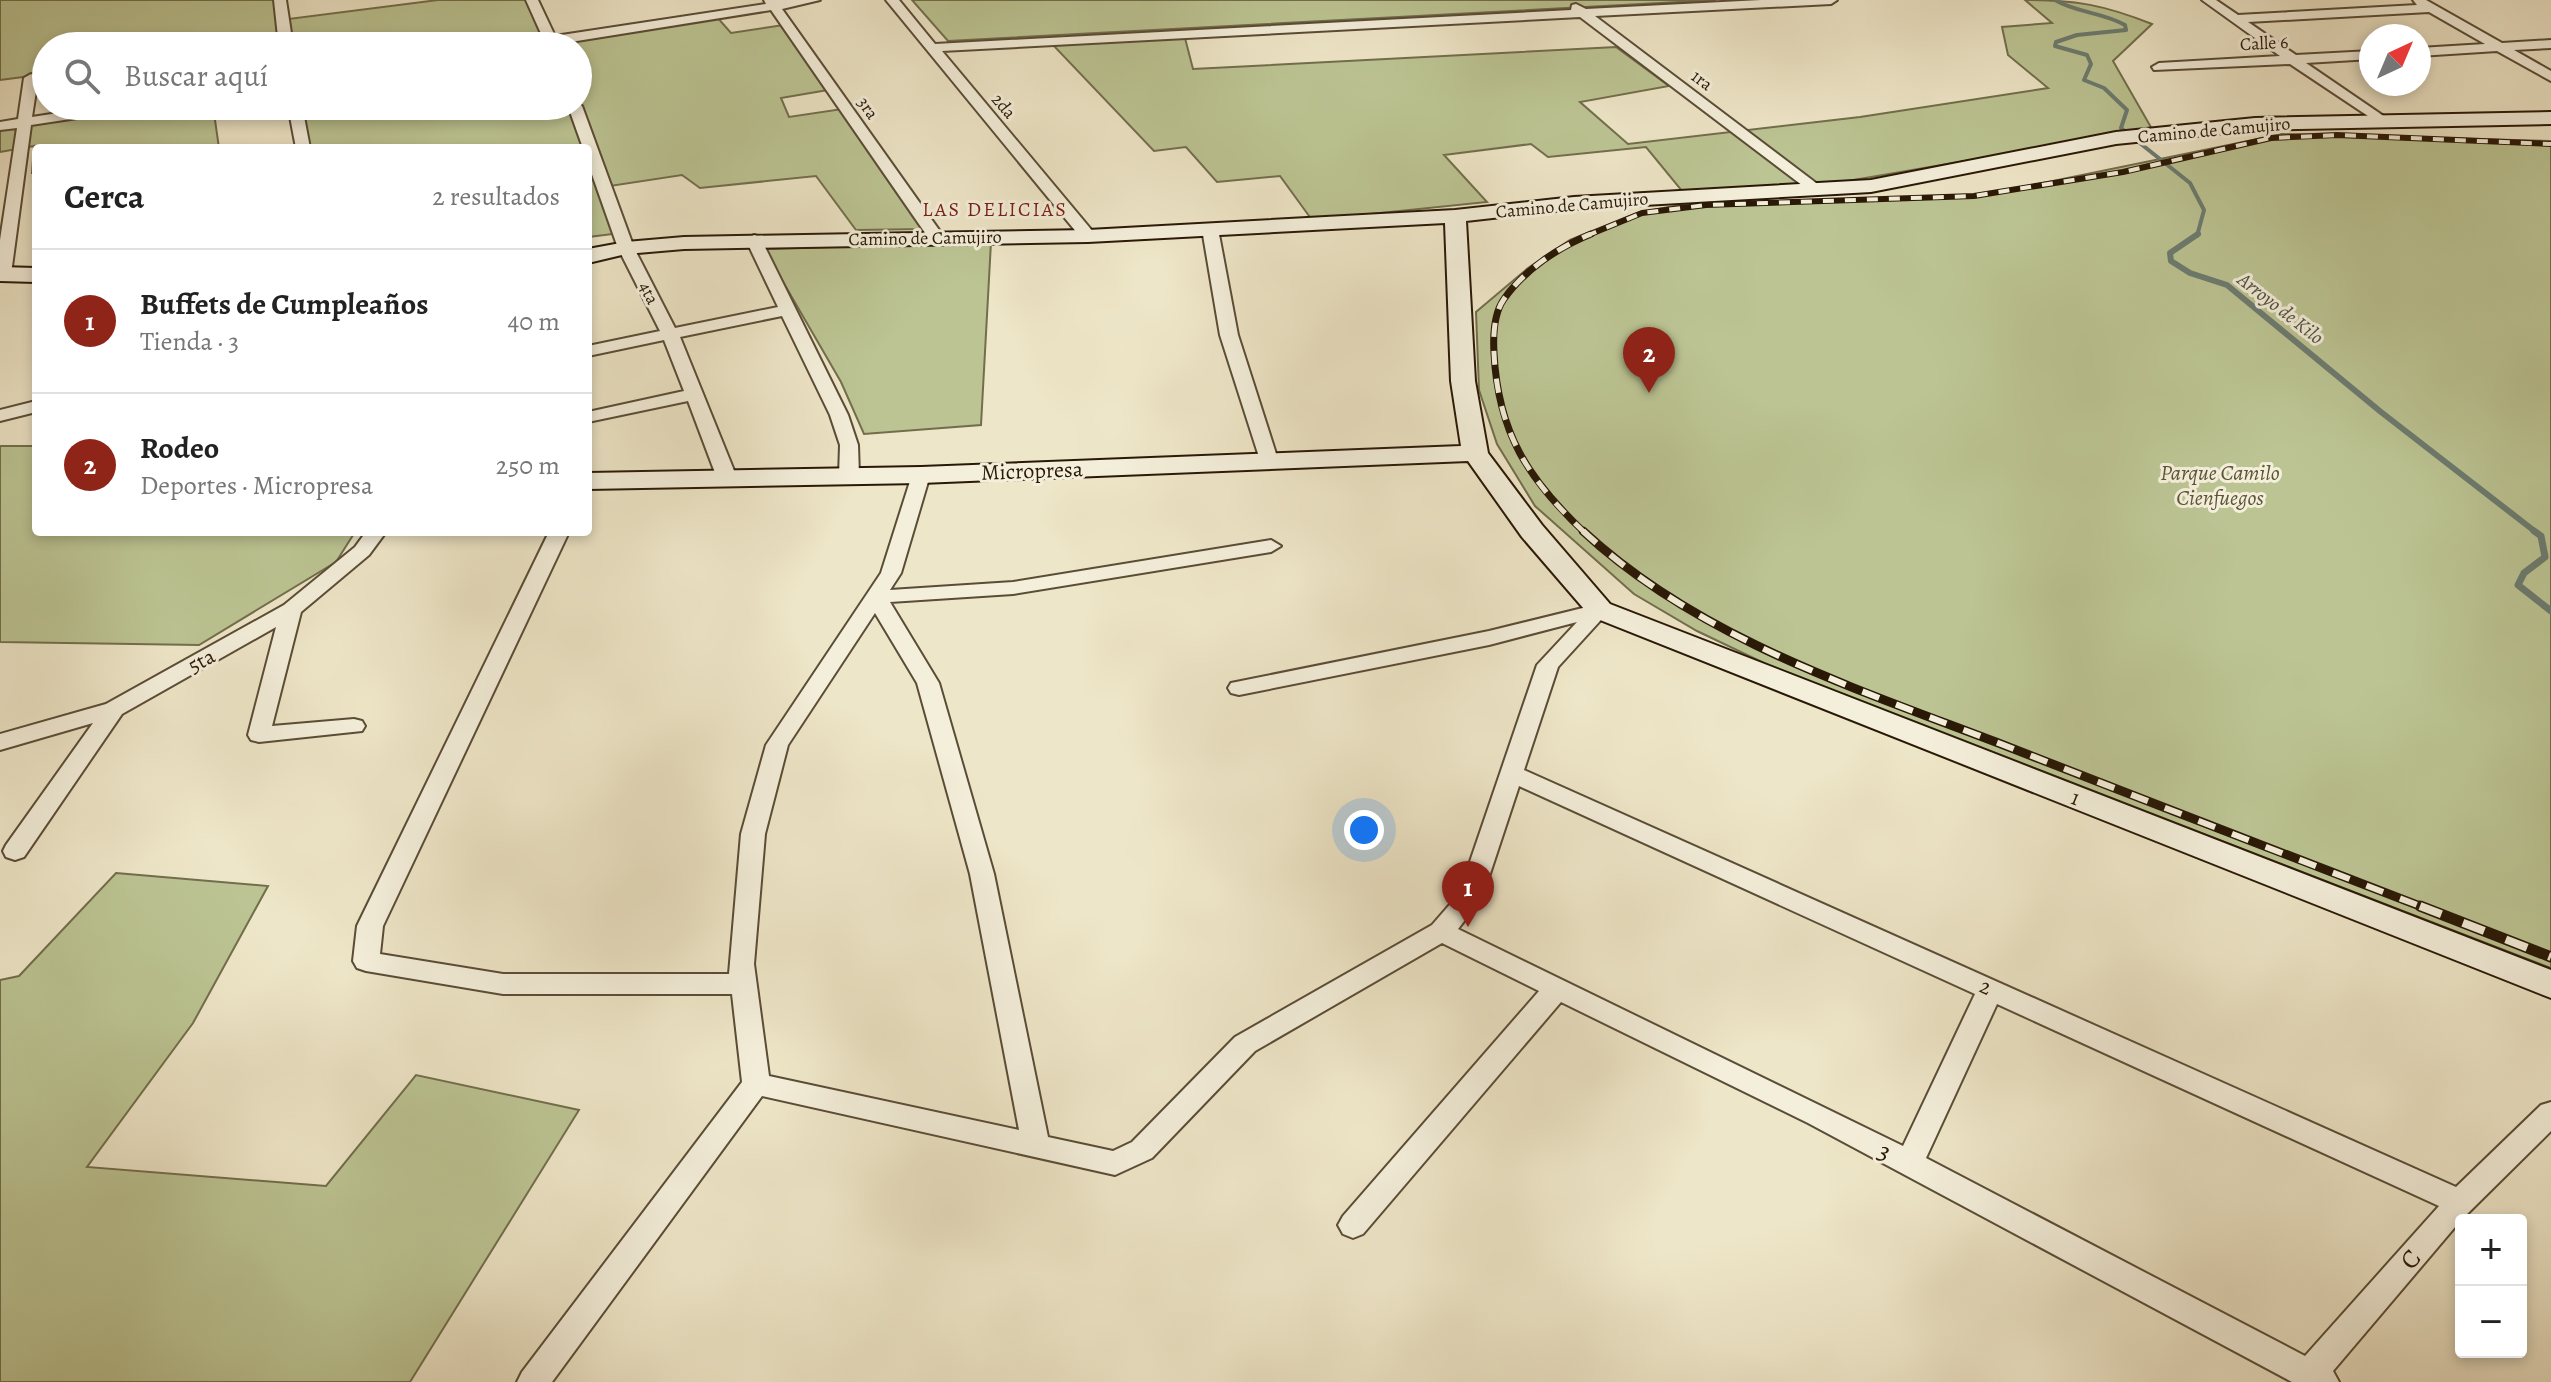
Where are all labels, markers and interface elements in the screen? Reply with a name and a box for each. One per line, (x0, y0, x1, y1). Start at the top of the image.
north arrow (2359, 24, 2431, 96)
street label: Calle 6 (2239, 30, 2289, 56)
search box (32, 32, 592, 120)
icon: search (60, 54, 104, 98)
text: Buscar aquí (124, 56, 268, 96)
street label: 1ra (1686, 64, 1718, 96)
street label: 2da (986, 88, 1022, 124)
street label: 3ra (852, 92, 885, 125)
street label: Camino de Camujiro (2137, 111, 2291, 149)
text: Cerca (64, 173, 145, 220)
text: 2 resultados (432, 179, 560, 214)
street label: Camino de Camujiro (1495, 186, 1649, 224)
district label: LAS DELICIAS (922, 196, 1068, 223)
street label: Camino de Camujiro (848, 225, 1002, 251)
water label: Arroyo de Kilo (2231, 266, 2329, 351)
street label: 4ta (633, 278, 665, 309)
text: Buffets de Cumpleaños (140, 284, 428, 324)
text: 1 (85, 304, 95, 339)
text: 40 m (508, 304, 560, 339)
text: Tienda · 3 (140, 324, 239, 359)
pin: 2 (1623, 327, 1675, 393)
text: Rodeo (140, 428, 219, 468)
text: 2 (84, 448, 96, 483)
text: 250 m (496, 448, 560, 483)
street label: Micropresa (981, 454, 1084, 488)
park label: Parque Camilo Cienfuegos (2160, 458, 2280, 513)
text: Deportes · Micropresa (140, 468, 373, 503)
street label: 5ta (182, 641, 221, 681)
street label: 1 (2067, 783, 2085, 813)
your location (1344, 810, 1384, 850)
pin: 1 (1442, 861, 1494, 927)
street label: 2 (1975, 971, 1997, 1003)
street label: 3 (1872, 1133, 1898, 1169)
map controls (2455, 1214, 2527, 1358)
button: + (2455, 1214, 2527, 1286)
street label: C (2392, 1242, 2429, 1277)
button: − (2455, 1286, 2527, 1358)

